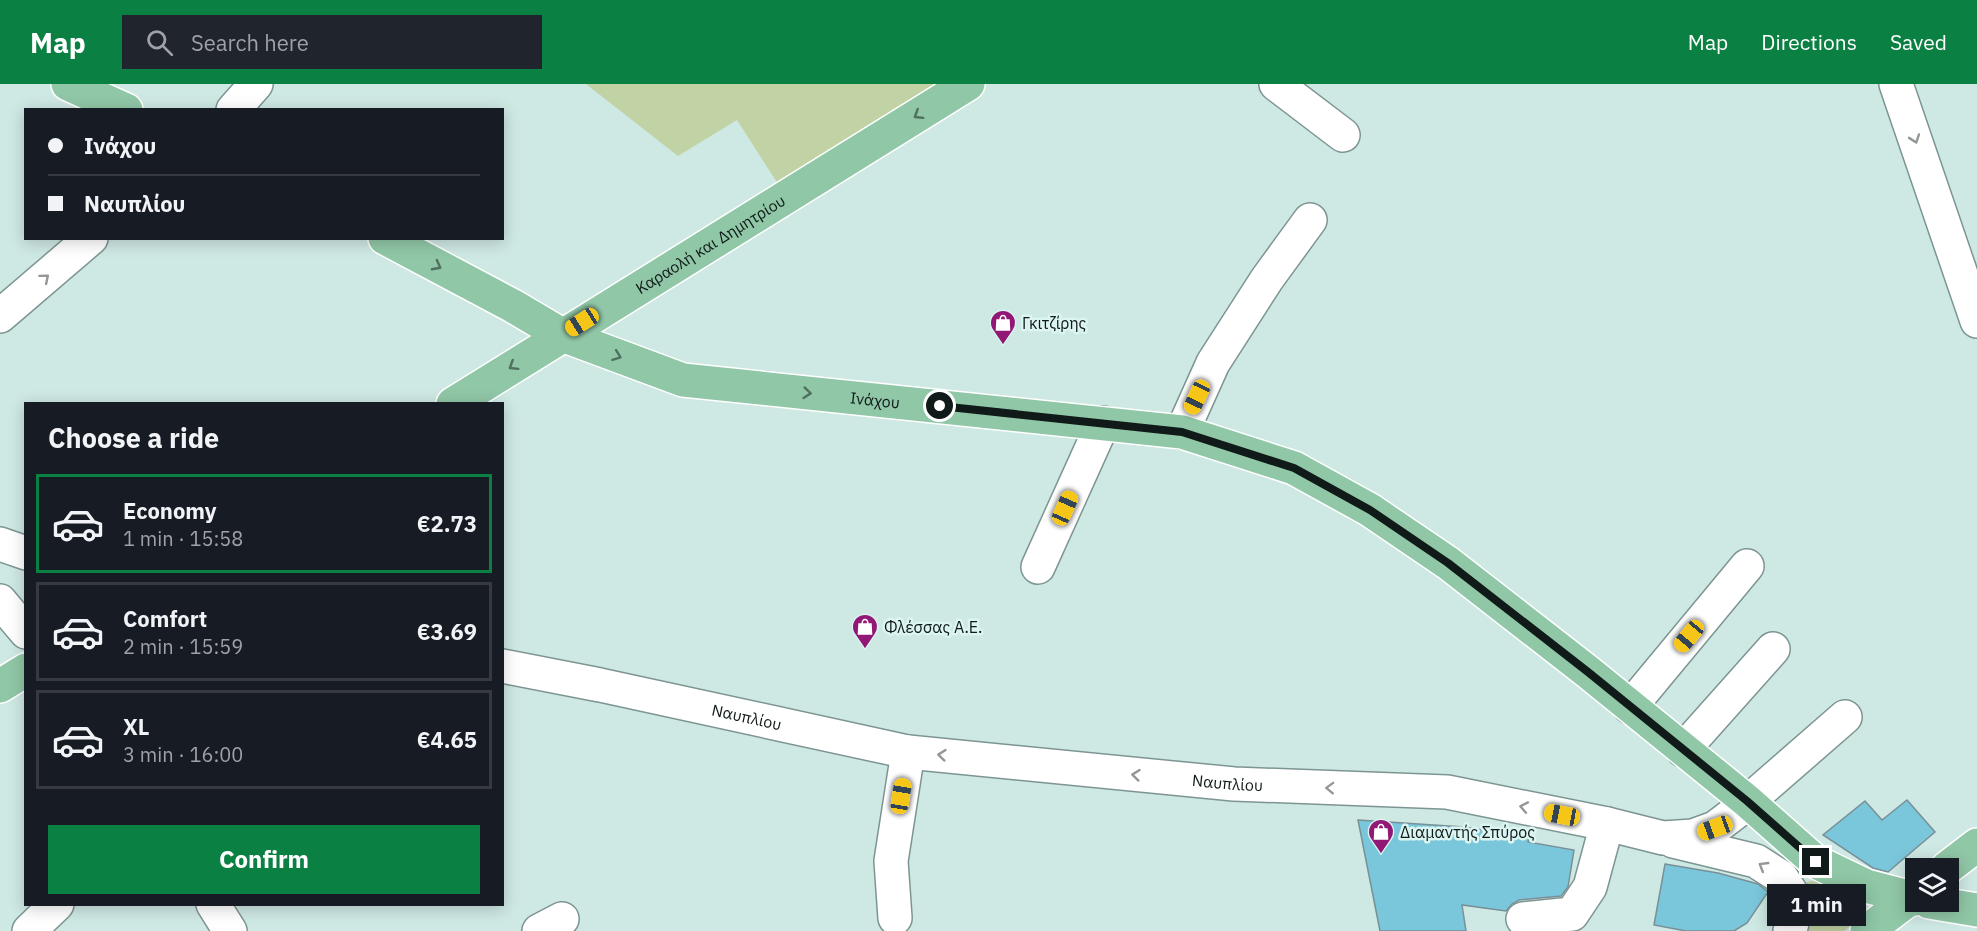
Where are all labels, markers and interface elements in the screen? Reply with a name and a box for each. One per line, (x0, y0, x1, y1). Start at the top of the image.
search box (122, 15, 542, 69)
text: Map (30, 24, 86, 61)
icon: search (143, 26, 176, 59)
text: Search here (191, 28, 309, 57)
text: Map (1688, 28, 1728, 56)
text: Directions (1761, 28, 1857, 56)
text: Saved (1890, 28, 1947, 56)
one-way arrow (914, 107, 924, 119)
text: Ινάχου (84, 131, 156, 160)
one-way arrow (1907, 133, 1920, 144)
text: Ναυπλίου (84, 189, 185, 218)
street label: Καραολή και Δημητρίου (632, 190, 789, 298)
one-way arrow (430, 258, 441, 270)
one-way arrow (38, 274, 49, 285)
car (562, 305, 602, 339)
shop icon: Γκιτζίρης (988, 308, 1018, 346)
place label: Γκιτζίρης (1022, 313, 1087, 333)
one-way arrow (611, 348, 622, 361)
one-way arrow (509, 359, 520, 370)
car (1181, 377, 1213, 417)
one-way arrow (802, 386, 812, 399)
street label: Ινάχου (849, 387, 901, 413)
route start (926, 392, 953, 419)
text: Choose a ride (48, 420, 219, 455)
car (1049, 488, 1081, 528)
text: Economy (123, 496, 217, 525)
icon: car (51, 497, 105, 551)
text: €2.73 (417, 509, 477, 538)
text: 1 min · 15:58 (123, 525, 243, 552)
text: Comfort (123, 604, 207, 633)
icon: car (51, 605, 105, 659)
shop icon: Φλέσσας Α.Ε. (850, 612, 880, 650)
car (1671, 616, 1707, 656)
text: €3.69 (417, 617, 477, 646)
place label: Φλέσσας Α.Ε. (884, 617, 982, 637)
text: 2 min · 15:59 (123, 633, 243, 660)
street label: Ναυπλίου (710, 700, 784, 734)
text: XL (123, 712, 149, 741)
icon: car (51, 713, 105, 767)
text: €4.65 (417, 725, 477, 754)
text: 3 min · 16:00 (123, 741, 243, 768)
one-way arrow (937, 749, 946, 762)
one-way arrow (1131, 769, 1140, 782)
street label: Ναυπλίου (1191, 770, 1263, 795)
car (889, 777, 913, 815)
one-way arrow (1326, 782, 1335, 794)
one-way arrow (1519, 801, 1529, 814)
car (1543, 803, 1581, 827)
car (1695, 813, 1735, 843)
shop icon: Διαμαντής Σπύρος (1366, 817, 1396, 855)
place label: Διαμαντής Σπύρος (1400, 822, 1535, 842)
button: Confirm (48, 825, 480, 894)
route end (1802, 848, 1829, 875)
map controls (1905, 858, 1959, 912)
button: layers (1905, 858, 1959, 912)
one-way arrow (1759, 862, 1769, 874)
callout: 1 min (1766, 883, 1866, 925)
text: 1 min (1790, 891, 1843, 918)

